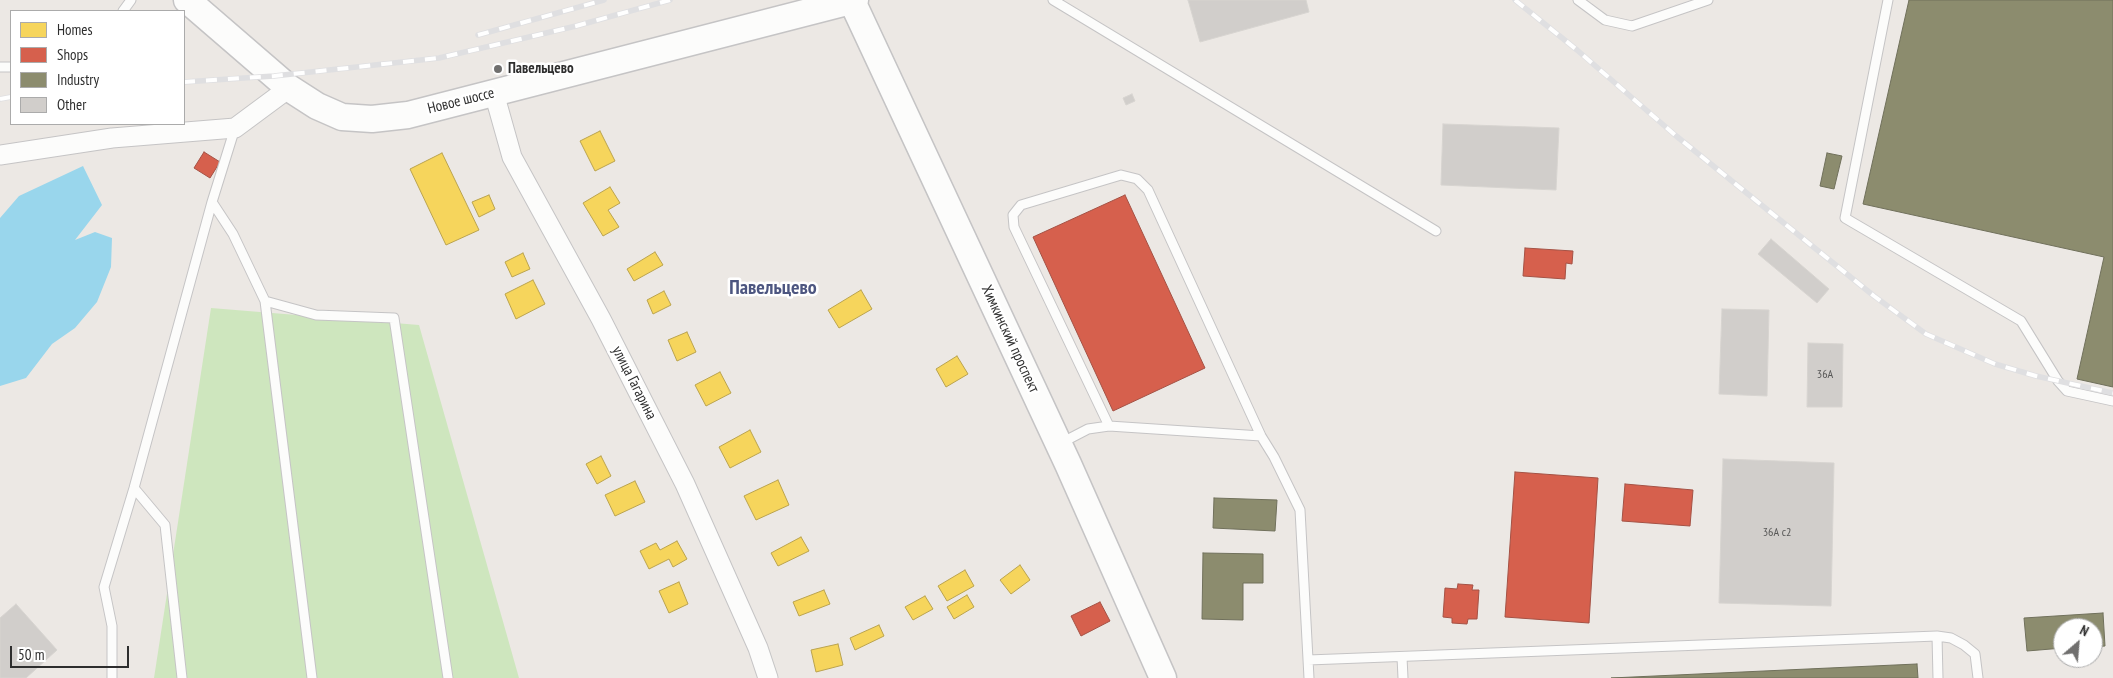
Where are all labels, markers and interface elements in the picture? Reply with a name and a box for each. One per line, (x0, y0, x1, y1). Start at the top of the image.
legend (10, 10, 185, 125)
text: Homes (57, 20, 93, 39)
text: Shops (57, 45, 88, 64)
place label: Павельцево (508, 60, 574, 78)
marker: Павельцево (492, 63, 504, 75)
text: Industry (57, 70, 99, 89)
street label: Новое шоссе (426, 84, 496, 118)
text: Other (57, 95, 86, 114)
district label: Павельцево (729, 276, 817, 300)
street label: Химкинский проспект (977, 282, 1043, 396)
street label: улица Гагарина (608, 343, 660, 423)
house number: 36А (1817, 368, 1833, 382)
house number: 36А с2 (1763, 526, 1791, 540)
north arrow (2053, 618, 2103, 668)
text: N (2077, 621, 2092, 640)
scale bar (12, 636, 131, 668)
text: 50 m (18, 645, 44, 664)

